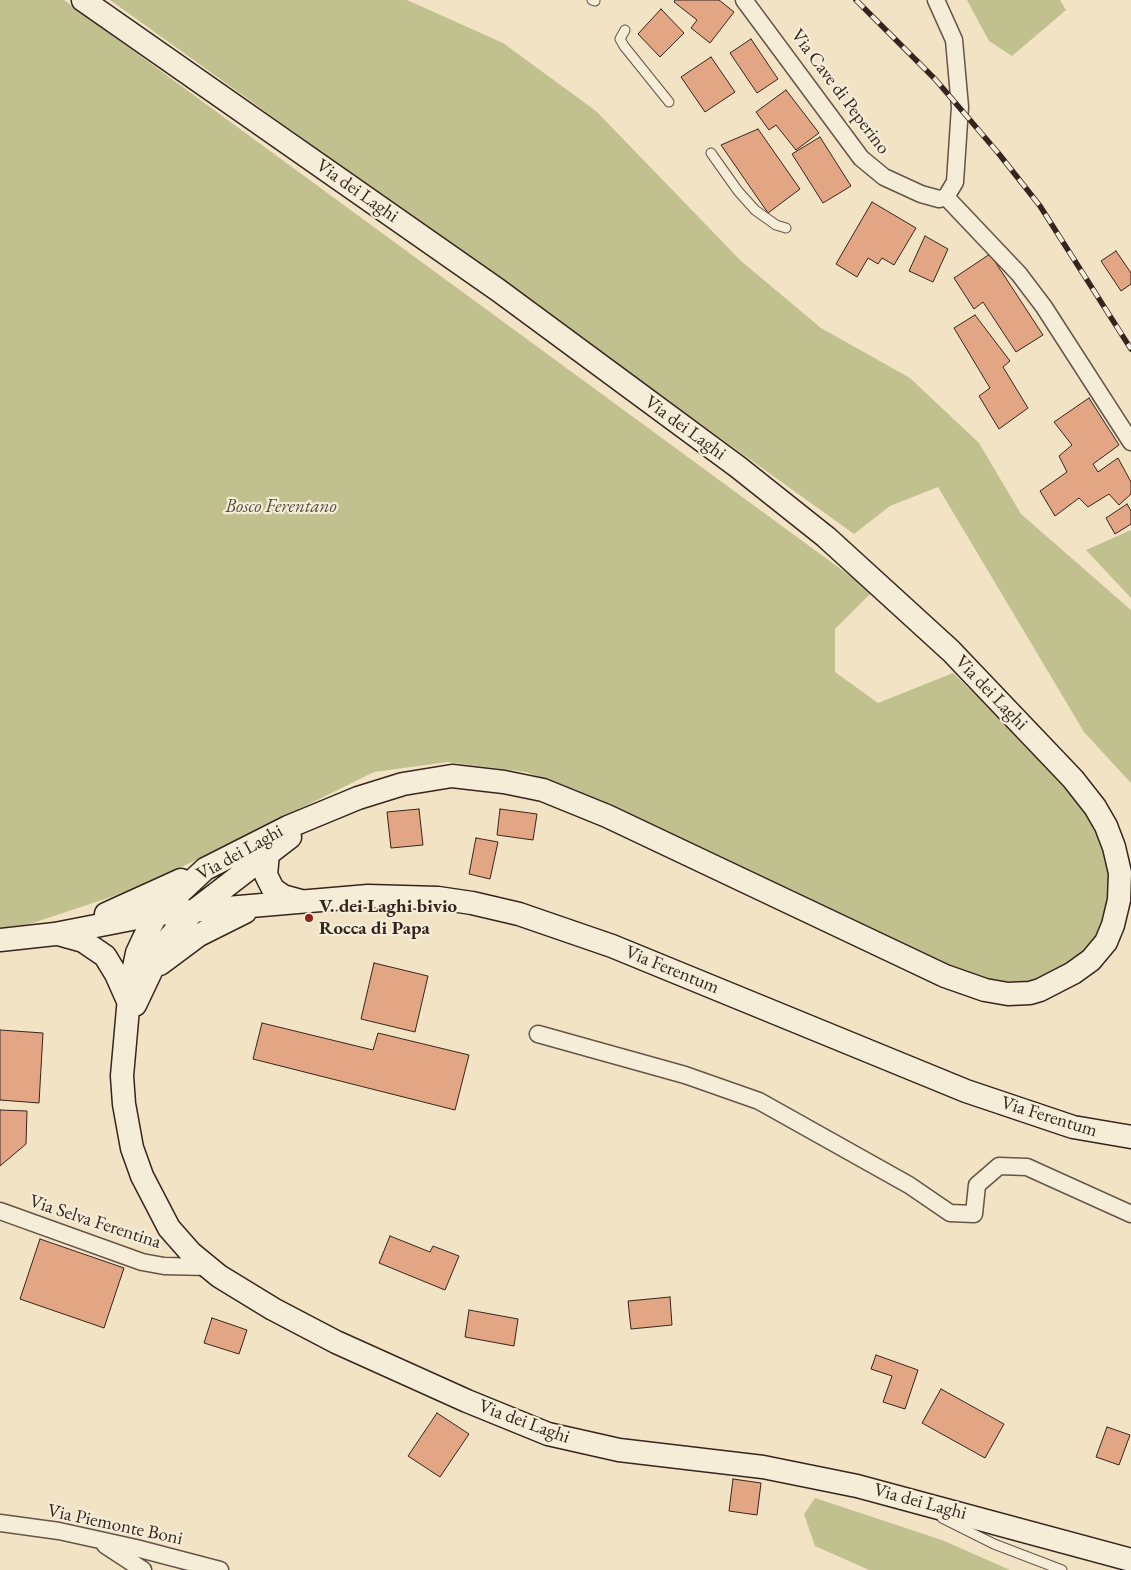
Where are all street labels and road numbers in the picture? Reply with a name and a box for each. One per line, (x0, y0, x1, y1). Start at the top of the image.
street label: Via Cave di Peperino (785, 25, 895, 159)
street label: Via dei Laghi (311, 154, 403, 228)
street label: Via dei Laghi (640, 391, 730, 465)
street label: Via dei Laghi (950, 651, 1032, 735)
street label: Via dei Laghi (193, 820, 287, 886)
street label: Via Ferentum (622, 941, 722, 999)
street label: Via Ferentum (998, 1092, 1100, 1142)
street label: Via Selva Ferentina (26, 1190, 164, 1254)
street label: Via dei Laghi (475, 1395, 573, 1449)
street label: Via dei Laghi (871, 1479, 969, 1525)
street label: Via Piemonte Boni (45, 1500, 185, 1550)

